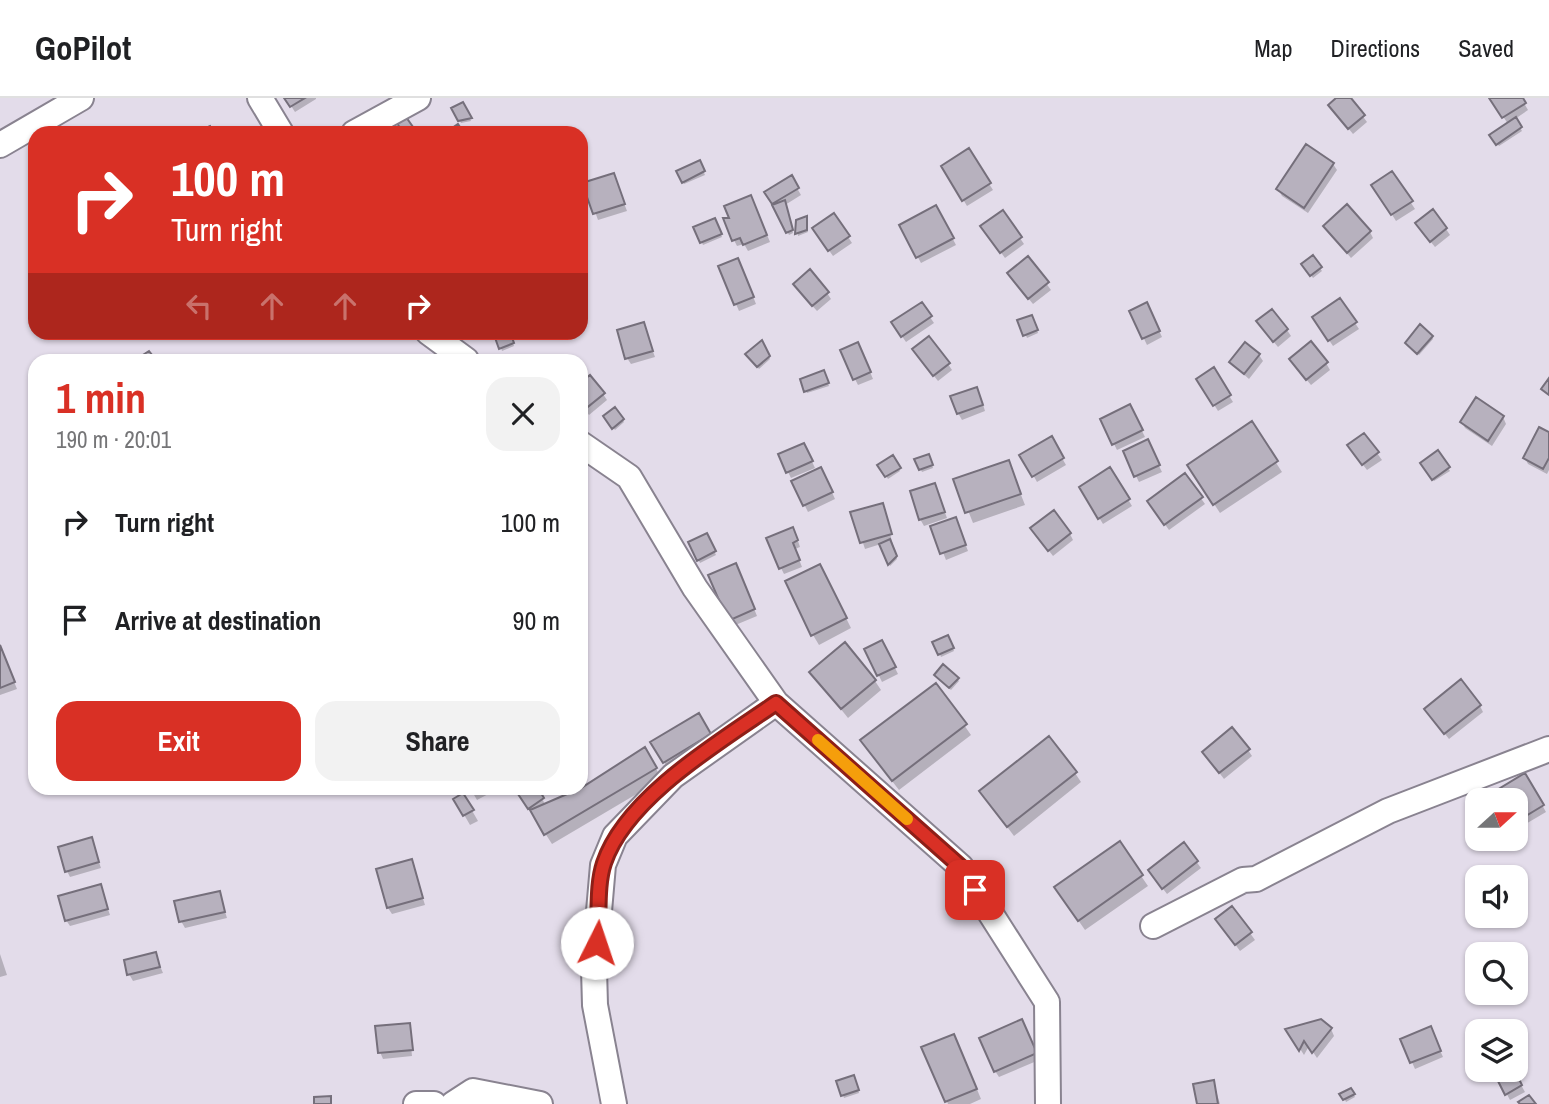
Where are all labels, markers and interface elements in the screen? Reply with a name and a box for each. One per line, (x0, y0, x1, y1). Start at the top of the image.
text: GoPilot (35, 26, 131, 70)
text: Map (1254, 32, 1292, 64)
text: Directions (1330, 32, 1420, 64)
text: Saved (1458, 32, 1514, 64)
text: 100 m (171, 145, 285, 211)
icon: right (56, 154, 147, 245)
text: Turn right (171, 208, 283, 251)
icon: left (180, 287, 218, 325)
icon: ahead (253, 287, 291, 325)
icon: ahead (326, 287, 364, 325)
icon: right (399, 287, 437, 325)
text: 1 min (56, 370, 146, 426)
button: close (486, 377, 560, 451)
text: 190 m · 20:01 (56, 424, 171, 455)
icon: right (56, 503, 94, 541)
text: Turn right (115, 505, 214, 540)
text: 100 m (501, 505, 560, 540)
icon: arrive (56, 601, 94, 639)
text: Arrive at destination (115, 603, 321, 638)
text: 90 m (513, 603, 560, 638)
button: Exit (56, 701, 301, 781)
button: Share (315, 701, 560, 781)
north arrow (1465, 788, 1528, 850)
map controls (1465, 788, 1528, 1082)
pin (945, 860, 1005, 920)
button: sound (1465, 865, 1528, 928)
icon: arrive (956, 871, 994, 909)
position arrow (560, 906, 634, 980)
button: search (1465, 942, 1528, 1005)
button: layers (1465, 1019, 1528, 1082)

